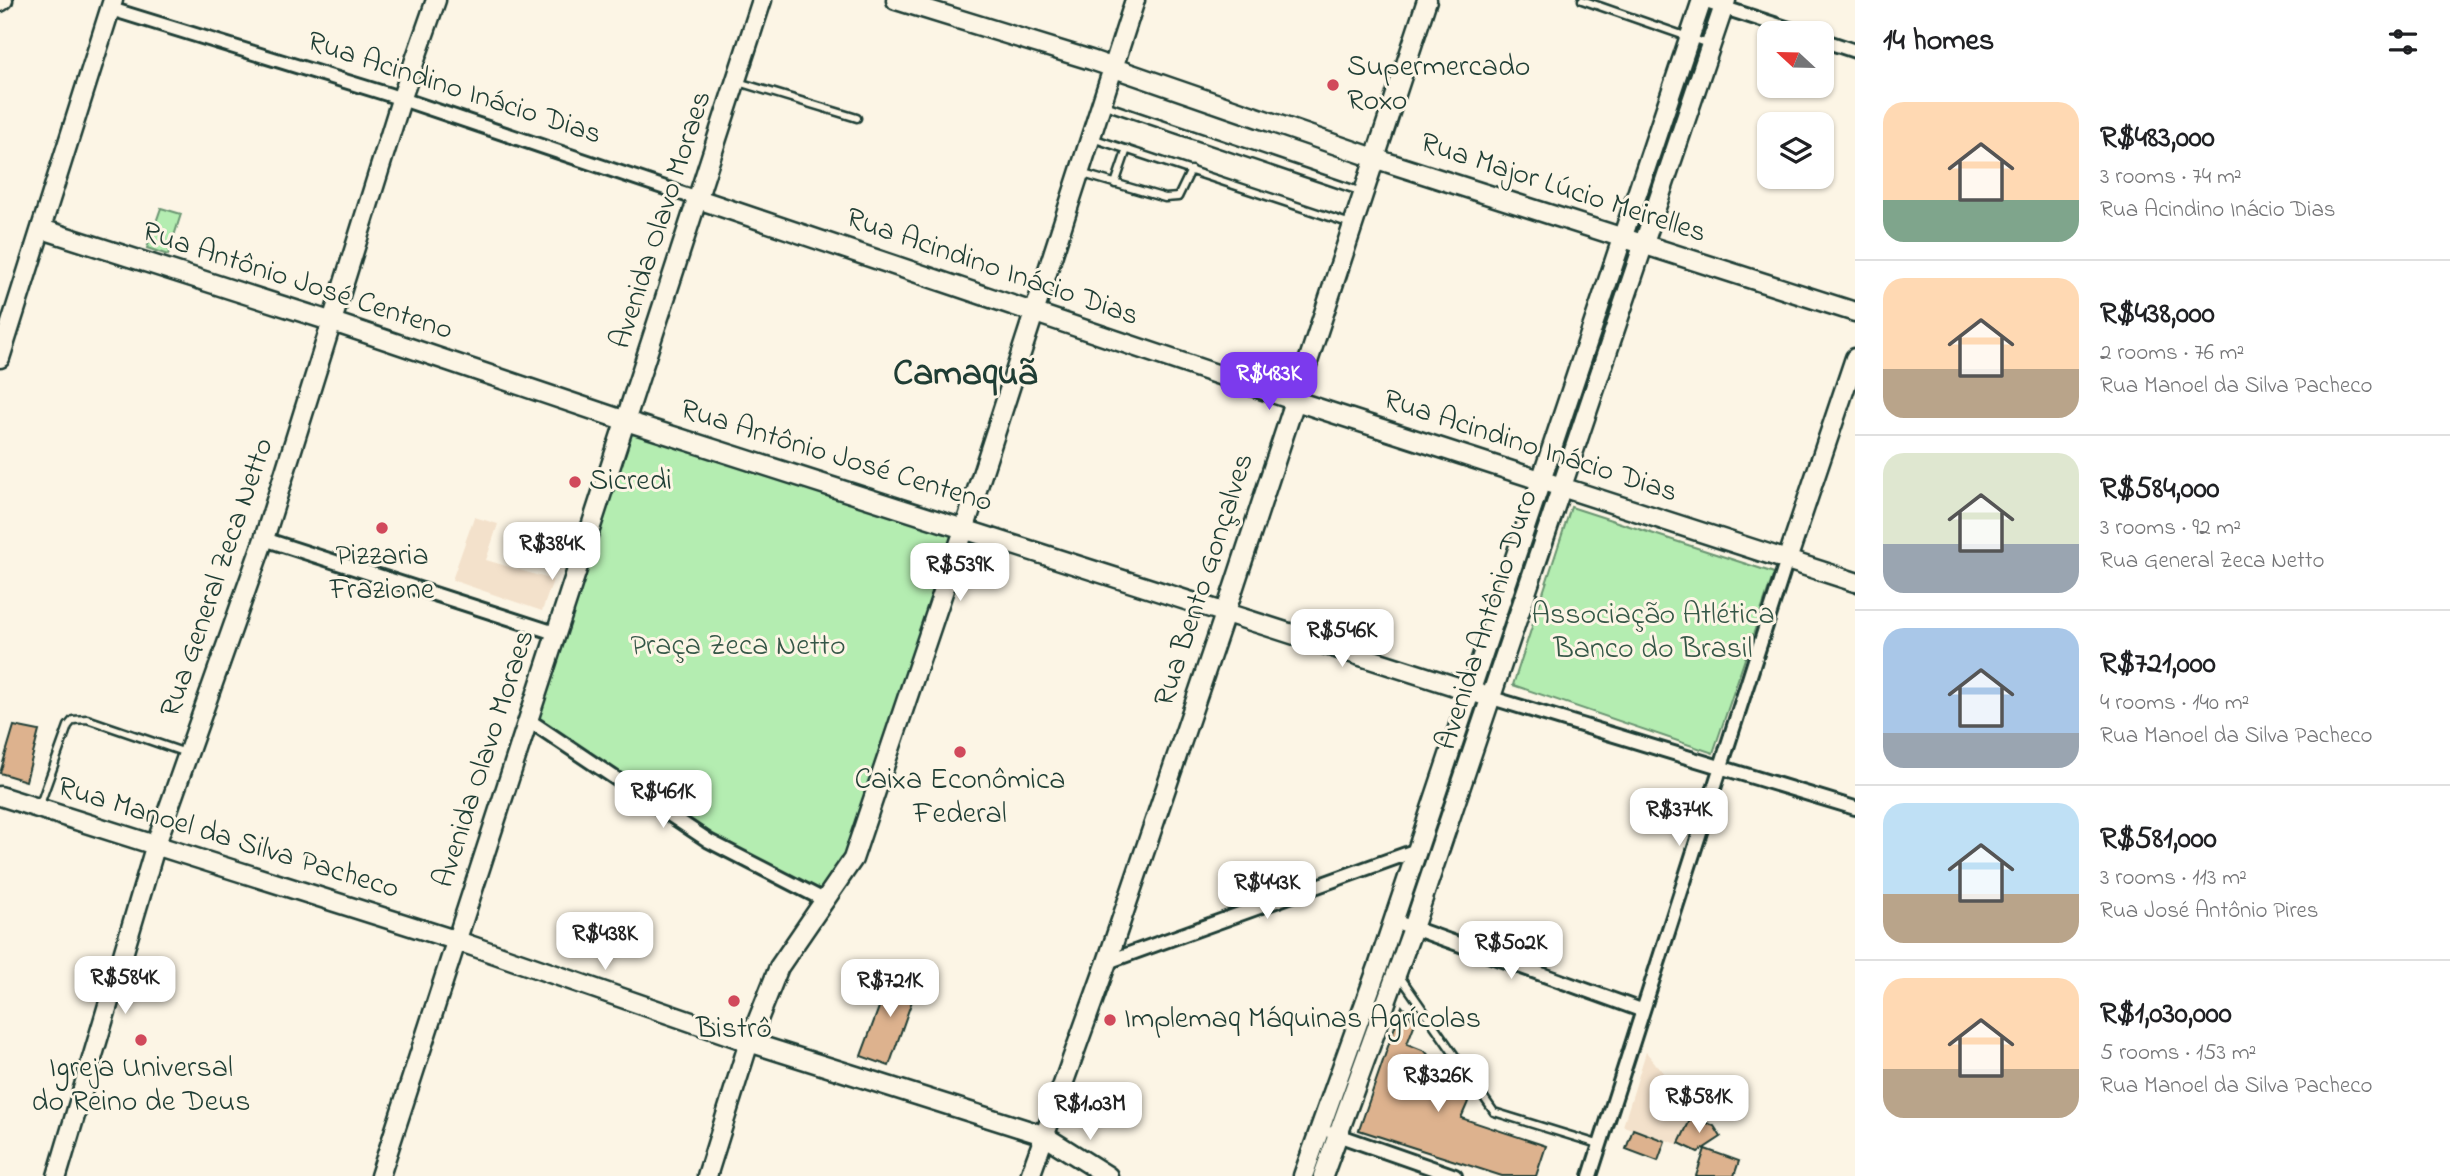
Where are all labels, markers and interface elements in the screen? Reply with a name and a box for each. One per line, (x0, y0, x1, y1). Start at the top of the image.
text: 14 homes (1883, 20, 1994, 64)
street label: Rua Acindino Inácio Dias (301, 21, 607, 157)
north arrow (1757, 21, 1834, 98)
map controls (1757, 21, 1834, 189)
icon: filters (2384, 23, 2422, 61)
place label: Supermercado Roxo (1347, 46, 1530, 124)
marker: Supermercado Roxo (1325, 77, 1341, 93)
street label: Avenida Olavo Moraes (600, 85, 724, 355)
button: layers (1757, 112, 1834, 189)
text: R$483,000 (2100, 117, 2215, 161)
street label: Rua Major Lúcio Meirelles (1414, 122, 1712, 256)
icon: home (1939, 130, 2023, 214)
text: 3 rooms · 74 m² (2100, 161, 2242, 194)
text: Rua Acindino Inácio Dias (2100, 194, 2336, 227)
street label: Rua Acindino Inácio Dias (840, 197, 1144, 339)
street label: Rua Antônio José Centeno (136, 211, 458, 353)
text: R$438,000 (2100, 293, 2215, 337)
icon: home (1939, 306, 2023, 390)
text: 2 rooms · 76 m² (2100, 337, 2244, 370)
district label: Camaquã (893, 348, 1038, 402)
pin: R$483K (1212, 352, 1326, 412)
text: R$483K (1236, 358, 1302, 391)
text: Rua Manoel da Silva Pacheco (2100, 370, 2372, 403)
street label: Rua Acindino Inácio Dias (1377, 379, 1683, 515)
street label: Rua Antônio José Centeno (674, 388, 998, 526)
street label: Rua General Zeca Netto (150, 432, 286, 724)
street label: Rua Bento Gonçalves (1143, 448, 1267, 712)
place label: Sicredi (589, 460, 672, 504)
text: R$584,000 (2100, 468, 2220, 512)
marker: Sicredi (567, 474, 583, 490)
icon: home (1939, 481, 2023, 565)
street label: Avenida Antônio Duro (1425, 484, 1551, 756)
text: 3 rooms · 92 m² (2100, 512, 2241, 545)
marker: Pizzaria Frazione (374, 520, 390, 536)
pin: R$384K (495, 522, 609, 582)
text: R$384K (519, 528, 585, 561)
place label: Pizzaria Frazione (329, 535, 435, 613)
pin: R$539K (903, 544, 1017, 603)
text: Rua General Zeca Netto (2100, 545, 2325, 578)
text: R$539K (926, 549, 994, 582)
park label: Associação Atlética Banco do Brasil (1531, 594, 1775, 672)
pin: R$546K (1285, 610, 1399, 669)
text: R$546K (1307, 615, 1377, 648)
street label: Avenida Olavo Moraes (423, 624, 547, 894)
park label: Praça Zeca Netto (630, 625, 846, 669)
text: R$721,000 (2100, 643, 2216, 687)
icon: home (1939, 656, 2023, 740)
text: 4 rooms · 140 m² (2100, 687, 2249, 720)
text: Rua Manoel da Silva Pacheco (2100, 720, 2372, 753)
marker: Caixa Econômica Federal (952, 744, 968, 760)
place label: Caixa Econômica Federal (855, 759, 1065, 837)
street label: Rua Manoel da Silva Pacheco (52, 766, 404, 912)
pin: R$461K (606, 770, 720, 830)
text: R$461K (631, 776, 695, 809)
pin: R$374K (1622, 788, 1736, 848)
text: R$374K (1646, 794, 1712, 827)
text: R$581,000 (2100, 818, 2217, 862)
icon: home (1939, 831, 2023, 915)
pin: R$443K (1210, 862, 1324, 921)
text: 3 rooms · 113 m² (2100, 862, 2247, 895)
text: R$443K (1234, 867, 1300, 900)
text: Rua José Antônio Pires (2100, 895, 2319, 928)
pin: R$438K (548, 912, 662, 972)
text: R$438K (572, 918, 638, 951)
pin: R$502K (1454, 922, 1568, 981)
text: R$502K (1475, 927, 1547, 960)
pin: R$584K (68, 956, 182, 1016)
pin: R$721K (833, 960, 947, 1019)
text: R$584K (90, 962, 160, 995)
text: R$721K (857, 965, 923, 998)
marker: Bistrô (726, 993, 742, 1009)
text: R$1,030,000 (2100, 993, 2232, 1037)
place label: Implemaq Máquinas Agrícolas (1124, 998, 1481, 1042)
icon: home (1939, 1006, 2023, 1090)
place label: Bistrô (695, 1008, 772, 1052)
marker: Implemaq Máquinas Agrícolas (1102, 1012, 1118, 1028)
marker: Igreja Universal do Reino de Deus (133, 1032, 149, 1048)
text: 5 rooms · 153 m² (2100, 1037, 2256, 1070)
place label: Igreja Universal do Reino de Deus (32, 1047, 250, 1125)
pin: R$326K (1381, 1054, 1495, 1114)
text: R$326K (1404, 1060, 1472, 1093)
text: Rua Manoel da Silva Pacheco (2100, 1070, 2372, 1103)
pin: R$581K (1642, 1076, 1756, 1135)
text: R$581K (1666, 1081, 1732, 1114)
pin: R$1.03M (1025, 1082, 1155, 1142)
text: R$1.03M (1054, 1088, 1126, 1121)

